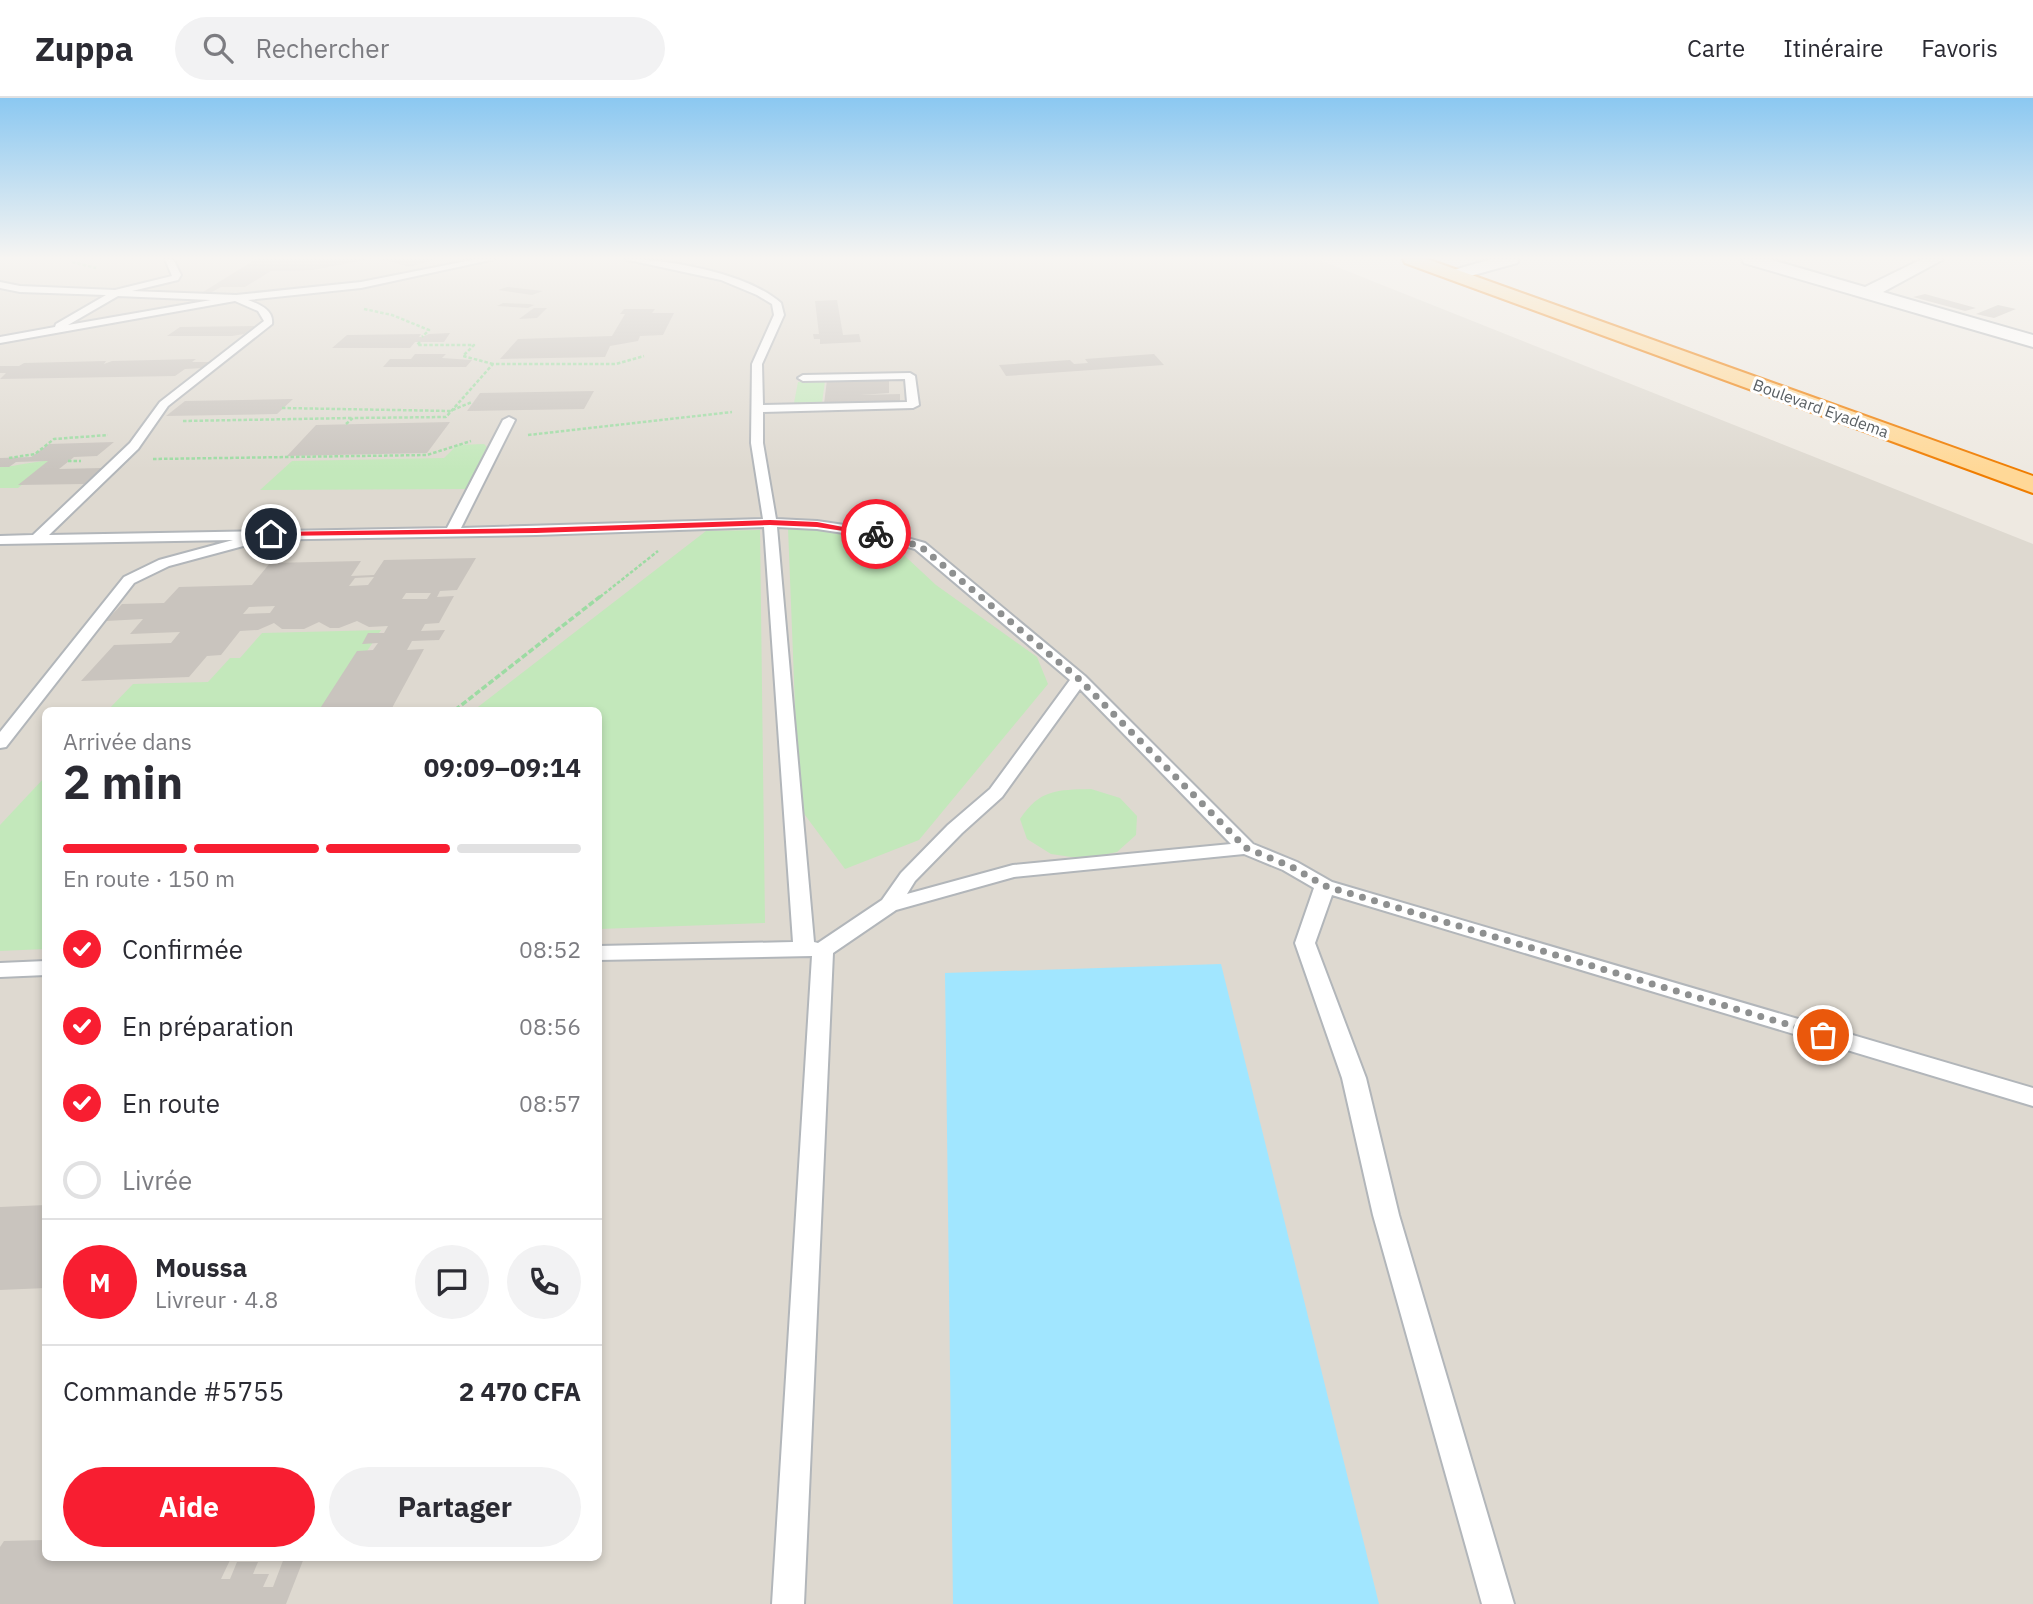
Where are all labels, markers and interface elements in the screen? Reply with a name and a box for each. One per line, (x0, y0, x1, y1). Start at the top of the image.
search box (175, 17, 665, 80)
text: Zuppa (35, 27, 133, 70)
icon: search (199, 29, 237, 67)
text: Rechercher (255, 31, 389, 65)
text: Carte (1687, 32, 1745, 64)
text: Itinéraire (1783, 32, 1883, 64)
text: Favoris (1921, 32, 1998, 64)
street label: Boulevard Eyadema (1750, 374, 1892, 442)
courier (841, 499, 911, 569)
pin (241, 504, 301, 564)
icon: home (252, 515, 290, 553)
icon: bike (857, 515, 895, 553)
text: Arrivée dans (63, 726, 192, 756)
text: 09:09–09:14 (424, 750, 581, 784)
text: 2 min (63, 752, 183, 812)
text: En route · 150 m (63, 863, 235, 893)
icon: check (63, 930, 101, 968)
text: Confirmée (122, 932, 243, 966)
text: 08:52 (519, 934, 581, 964)
pin (1793, 1005, 1853, 1065)
icon: check (63, 1007, 101, 1045)
text: En préparation (122, 1009, 294, 1043)
text: 08:56 (519, 1011, 581, 1041)
icon: bag (1804, 1016, 1842, 1054)
icon: check (63, 1084, 101, 1122)
text: En route (122, 1086, 220, 1120)
text: 08:57 (519, 1088, 581, 1118)
text: Livrée (122, 1163, 192, 1197)
button: chat (415, 1245, 489, 1319)
button: phone (507, 1245, 581, 1319)
text: Moussa (155, 1250, 247, 1284)
text: M (89, 1265, 111, 1299)
text: Livreur · 4.8 (155, 1284, 278, 1314)
text: Commande #5755 (63, 1374, 284, 1408)
text: 2 470 CFA (459, 1374, 581, 1408)
button: Aide (63, 1467, 315, 1547)
button: Partager (329, 1467, 581, 1547)

